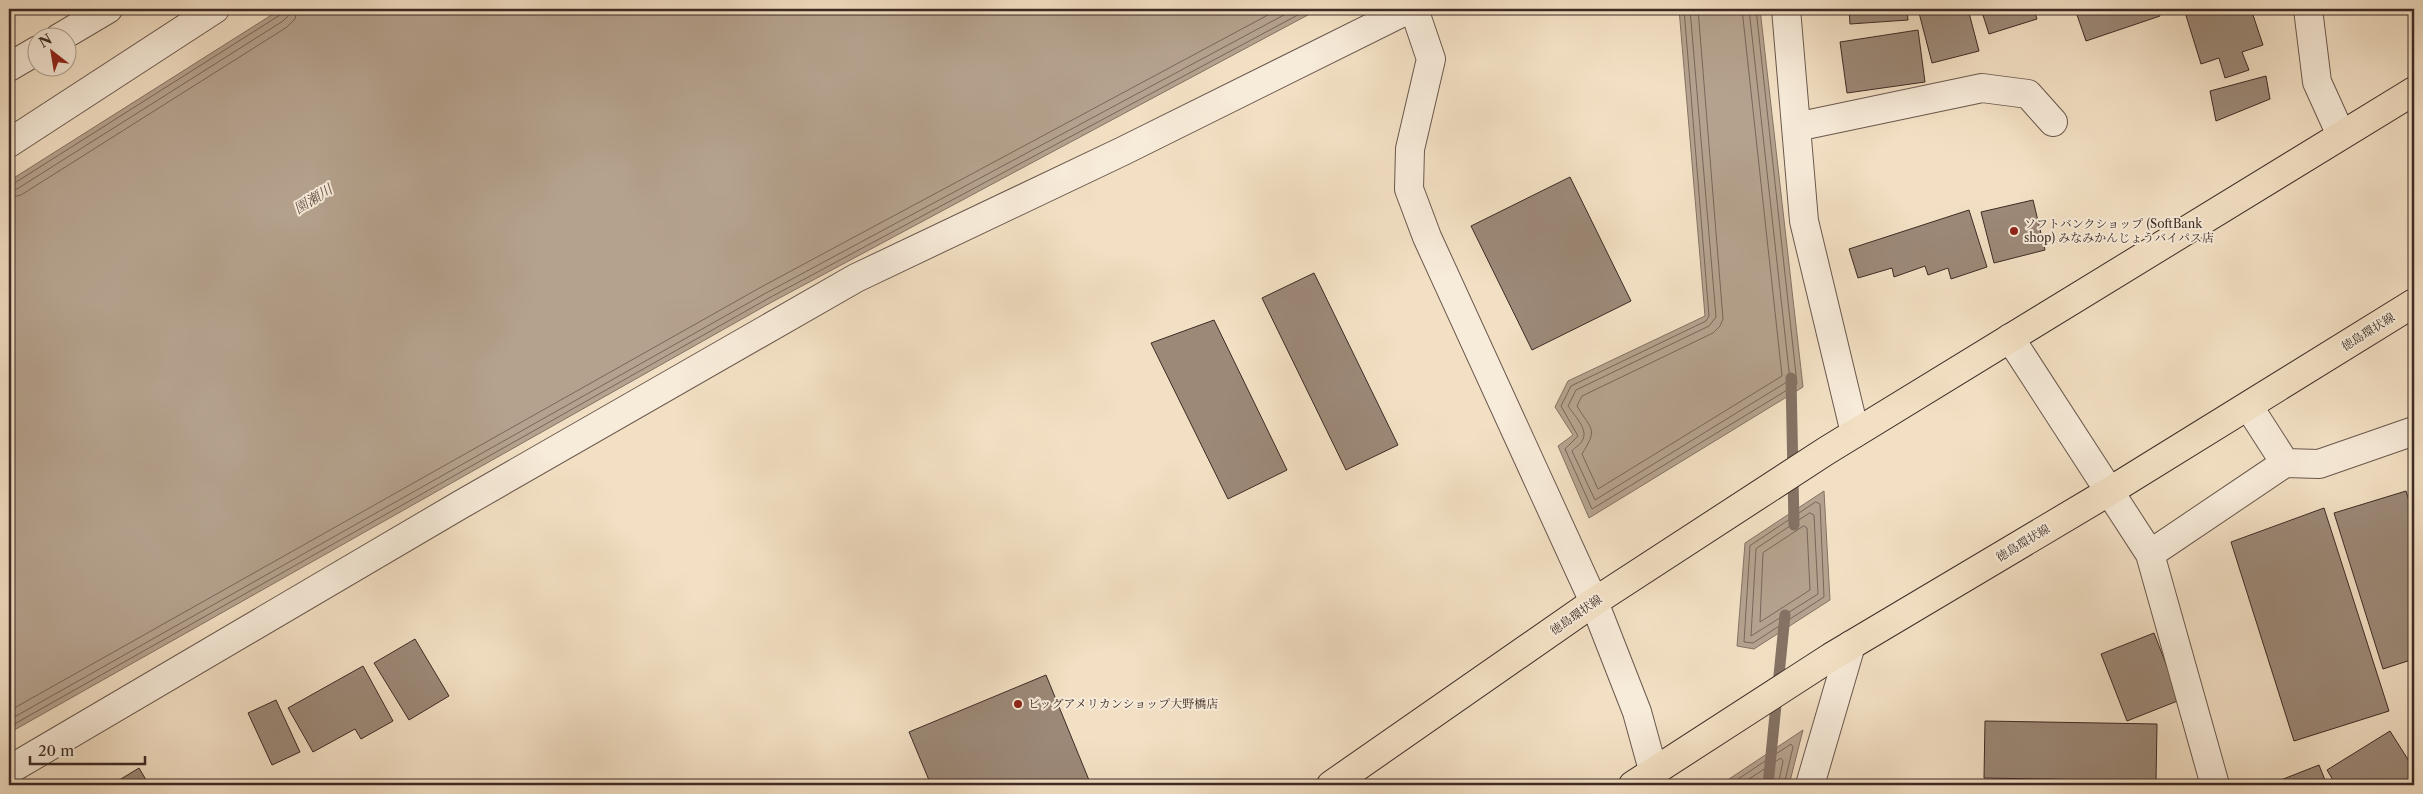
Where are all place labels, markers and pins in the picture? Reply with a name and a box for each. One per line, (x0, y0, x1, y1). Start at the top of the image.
place label: ソフトバンクショップ (SoftBank shop) みなみかんじょうバイパス店 (2024, 216, 2214, 245)
marker: ソフトバンクショップ (SoftBank shop) みなみかんじょうバイパス店 (2008, 225, 2020, 237)
place label: ビッグアメリカンショップ大野橋店 (1028, 696, 1218, 711)
marker: ビッグアメリカンショップ大野橋店 (1012, 698, 1024, 710)

